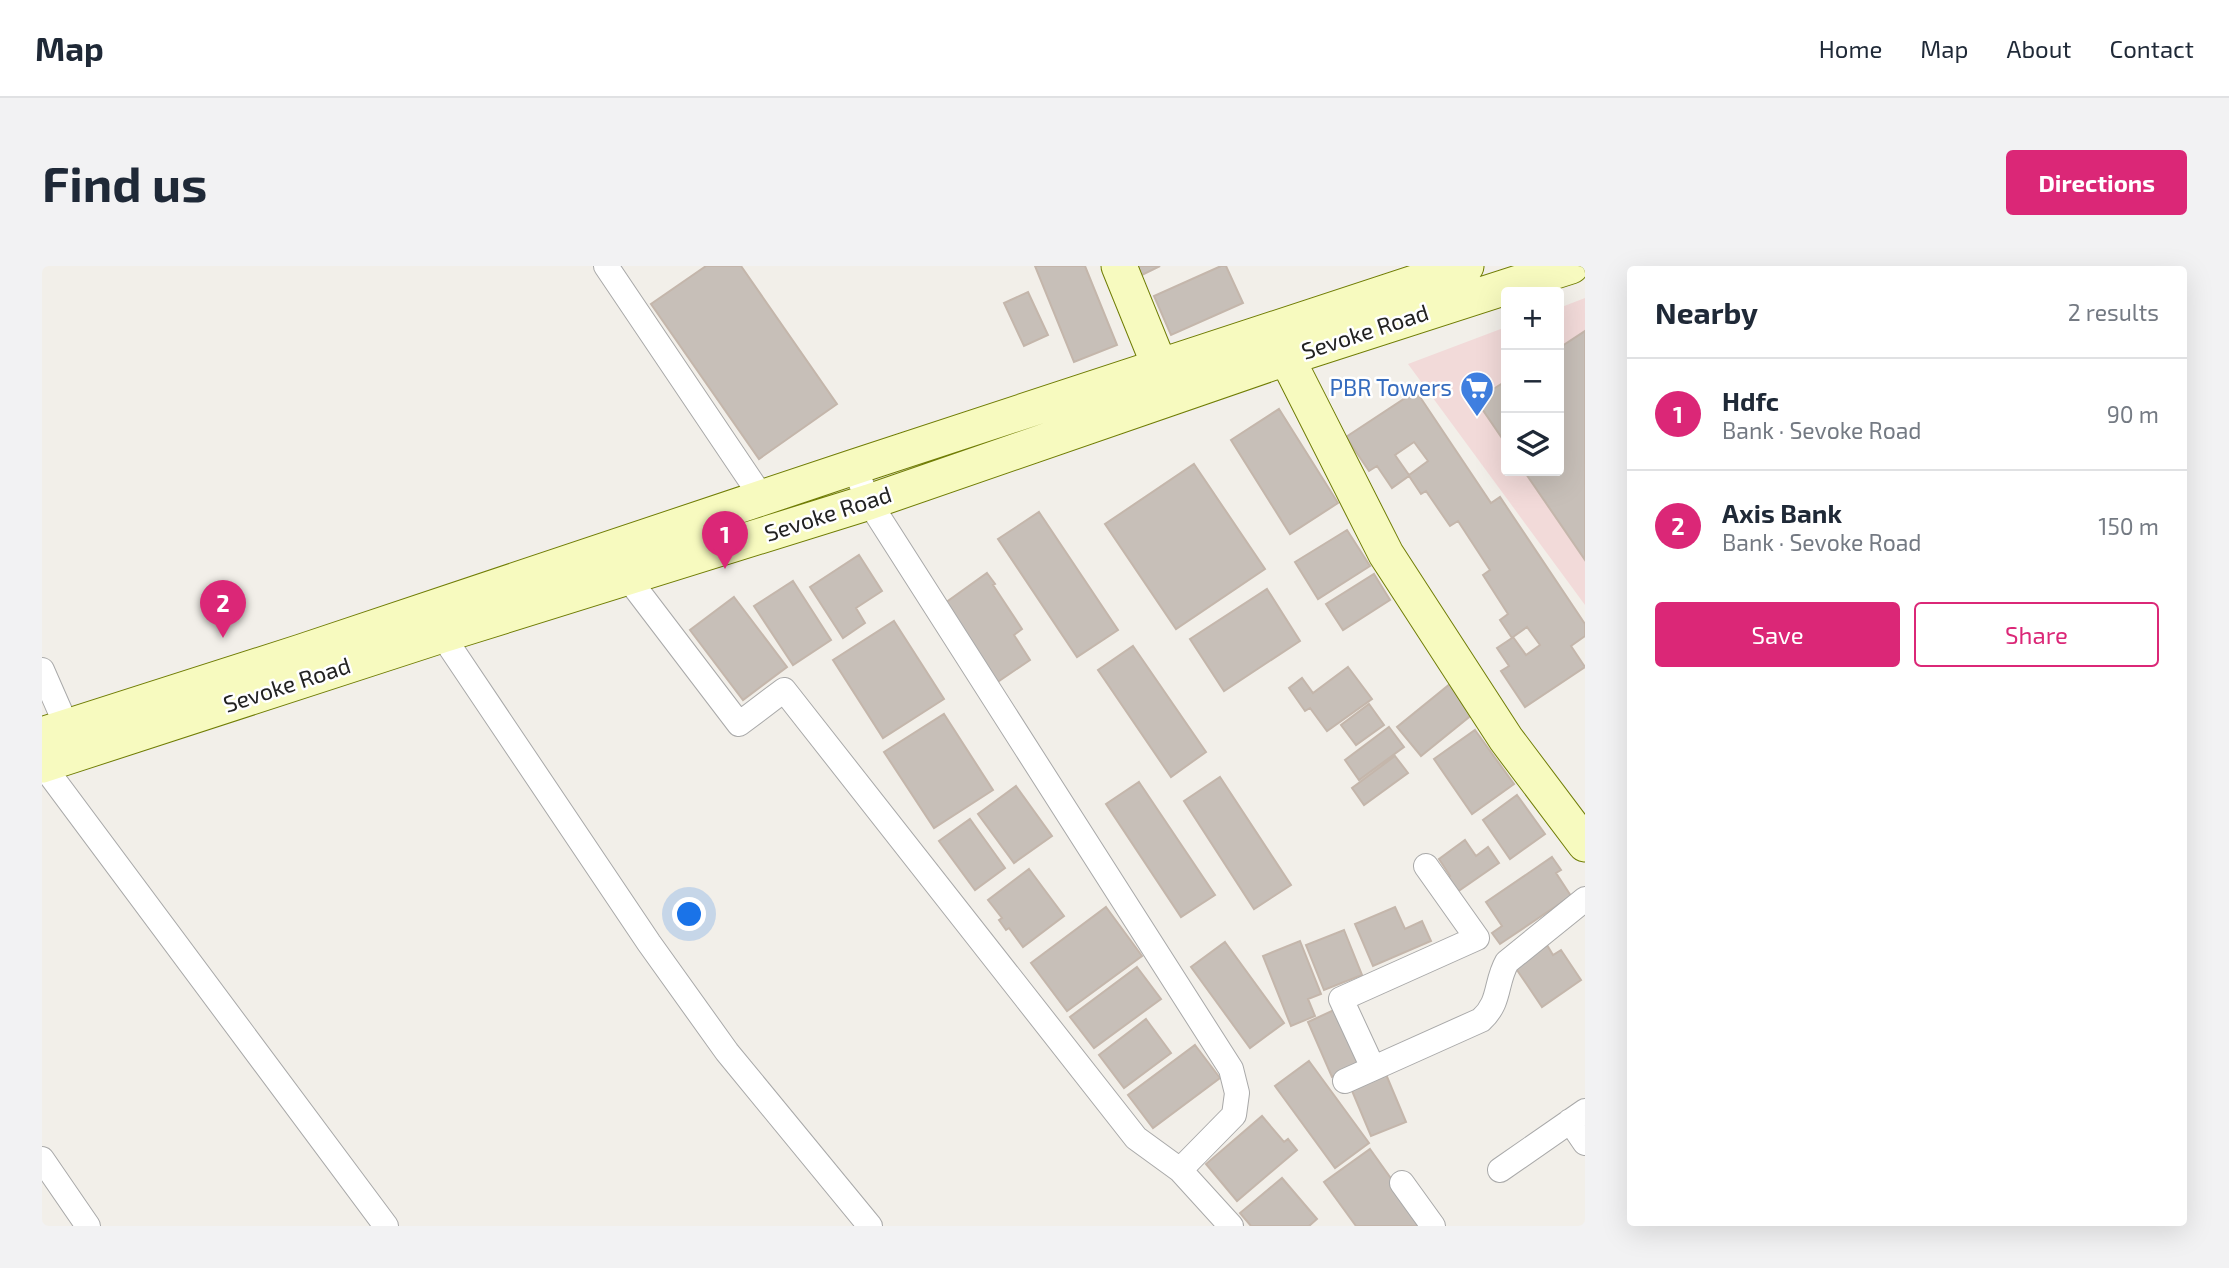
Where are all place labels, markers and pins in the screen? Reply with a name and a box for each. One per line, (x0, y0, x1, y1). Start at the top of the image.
supermarket icon: PBR Towers (1458, 369, 1496, 418)
place label: PBR Towers (1329, 373, 1452, 401)
pin: 1 (702, 511, 748, 569)
pin: 2 (200, 580, 246, 638)

